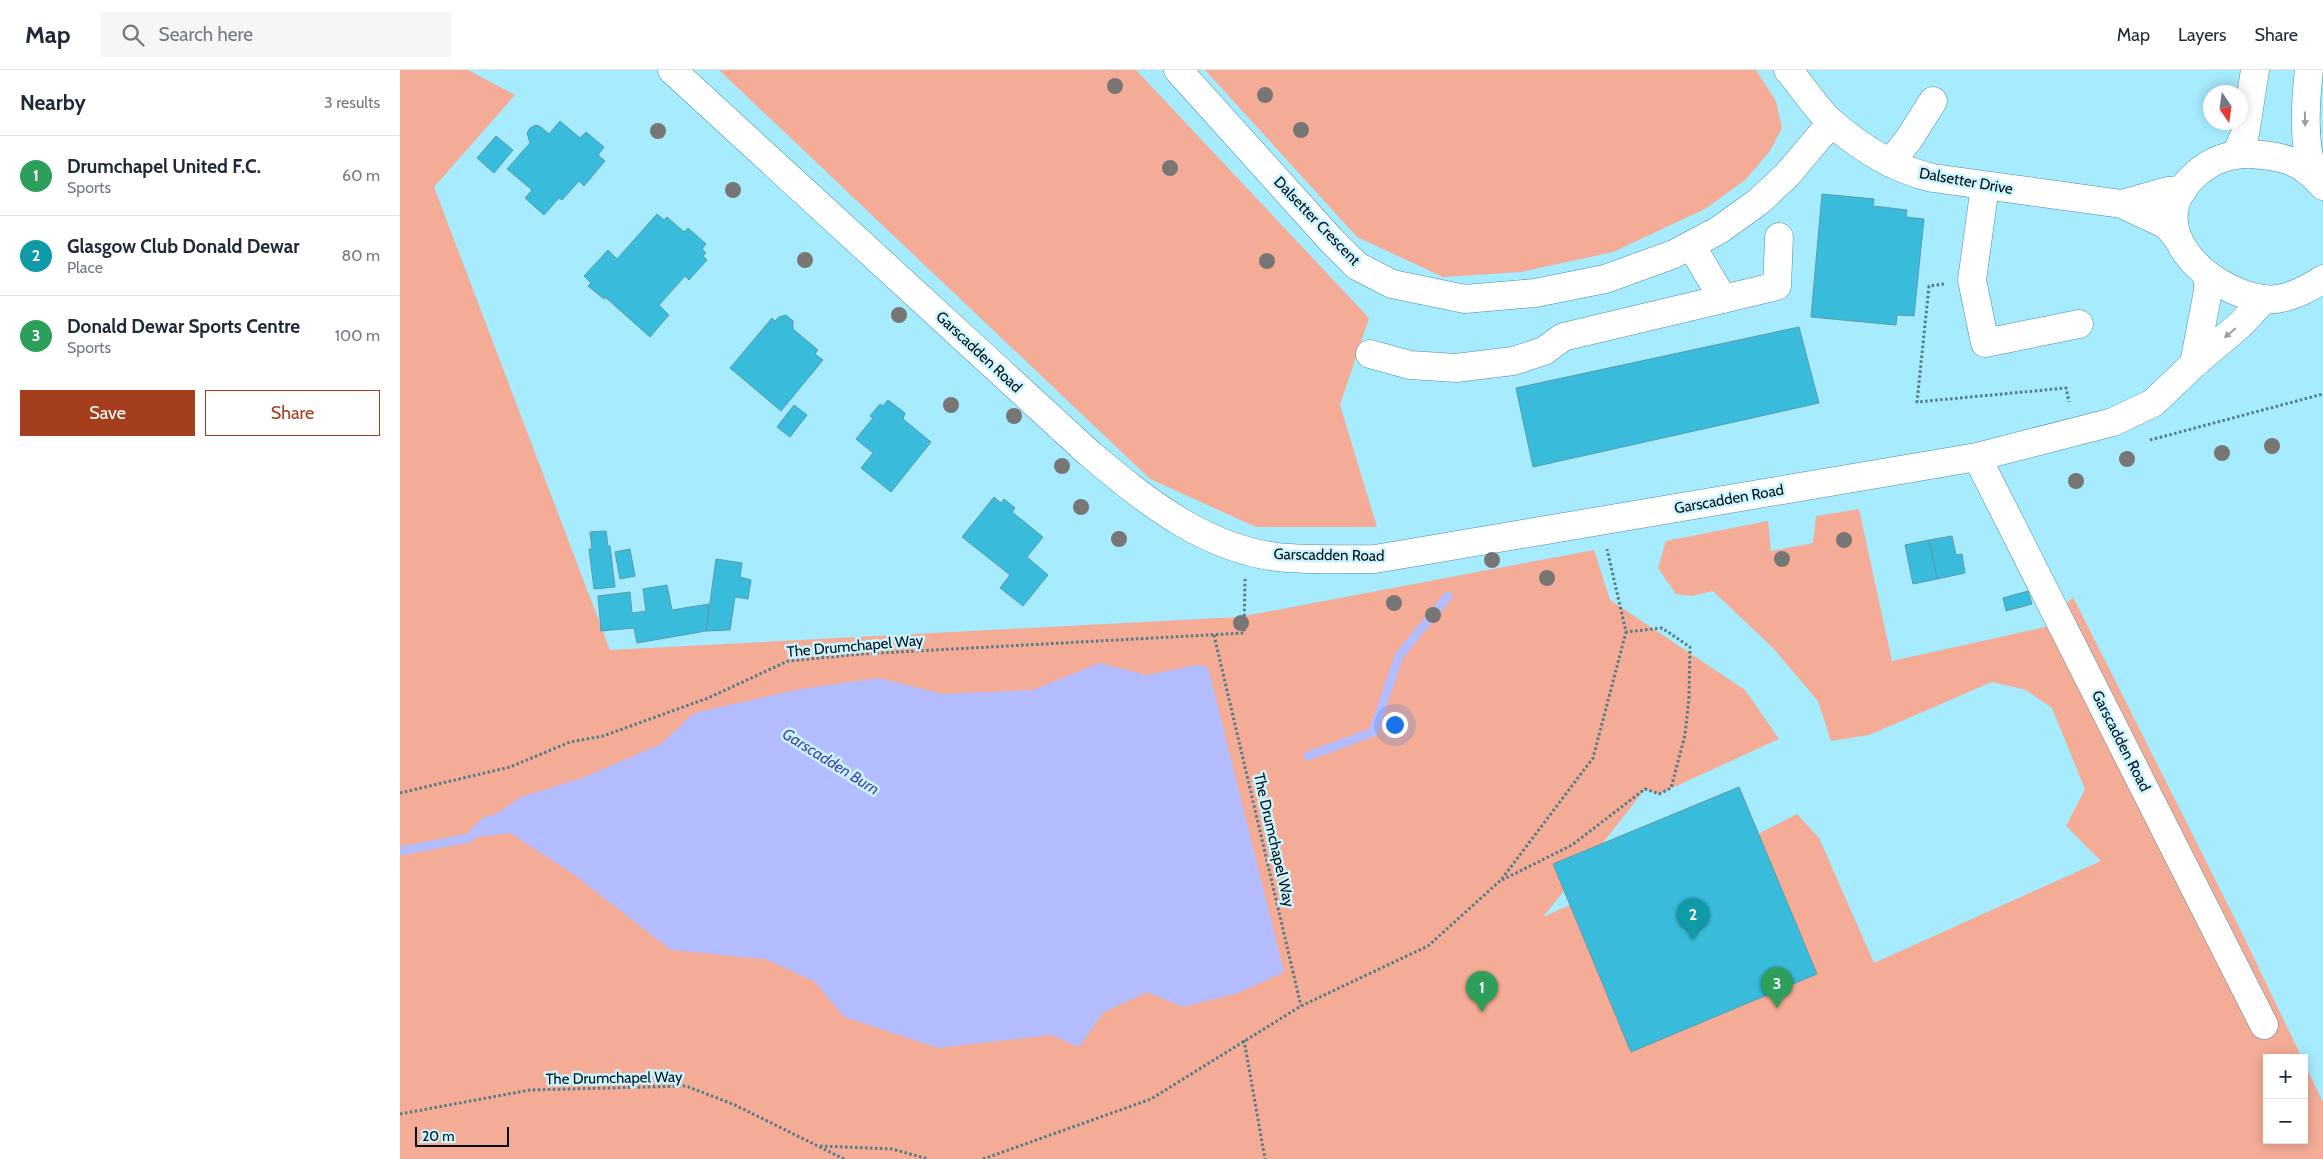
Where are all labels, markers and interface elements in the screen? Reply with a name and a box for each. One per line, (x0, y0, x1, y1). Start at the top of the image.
search box (101, 12, 451, 57)
text: Map (25, 20, 71, 49)
icon: search (119, 21, 147, 49)
text: Search here (159, 23, 253, 46)
text: Map (2117, 24, 2150, 46)
text: Layers (2178, 24, 2227, 46)
text: Share (2255, 24, 2298, 46)
north arrow (2203, 85, 2248, 130)
text: Nearby (20, 90, 86, 115)
text: 3 results (324, 93, 380, 112)
one-way arrow (2301, 111, 2309, 127)
text: Drumchapel United F.C. (67, 155, 261, 178)
street label: Dalsetter Drive (1918, 164, 2015, 198)
text: 1 (33, 166, 39, 185)
text: 60 m (342, 166, 380, 185)
street label: Dalsetter Crescent (1270, 173, 1364, 269)
text: Sports (67, 178, 111, 197)
text: Glasgow Club Donald Dewar (67, 235, 299, 258)
text: 2 (32, 246, 40, 265)
text: 80 m (342, 246, 380, 265)
text: Place (67, 258, 103, 277)
street label: Garscadden Road (932, 308, 1026, 396)
text: Donald Dewar Sports Centre (67, 315, 300, 338)
text: 3 (32, 326, 40, 345)
text: 100 m (335, 326, 380, 345)
one-way arrow (2224, 327, 2237, 338)
text: Sports (67, 338, 111, 357)
button: Save (20, 390, 195, 436)
button: Share (205, 390, 380, 436)
street label: Garscadden Road (1673, 481, 1785, 517)
street label: Garscadden Road (1273, 545, 1385, 565)
street label: The Drumchapel Way (786, 631, 924, 661)
street label: Garscadden Road (2088, 688, 2154, 794)
your location (1382, 712, 1408, 738)
water label: Garscadden Burn (779, 724, 883, 799)
street label: The Drumchapel Way (1250, 771, 1298, 909)
pin: 2 (1677, 898, 1709, 939)
pin: 3 (1761, 967, 1793, 1008)
pin: 1 (1466, 971, 1498, 1012)
map controls (2263, 1054, 2308, 1144)
button: + (2263, 1054, 2308, 1099)
street label: The Drumchapel Way (545, 1068, 683, 1088)
button: − (2263, 1099, 2308, 1144)
scale bar (415, 1124, 509, 1147)
text: 20 m (422, 1127, 455, 1145)

